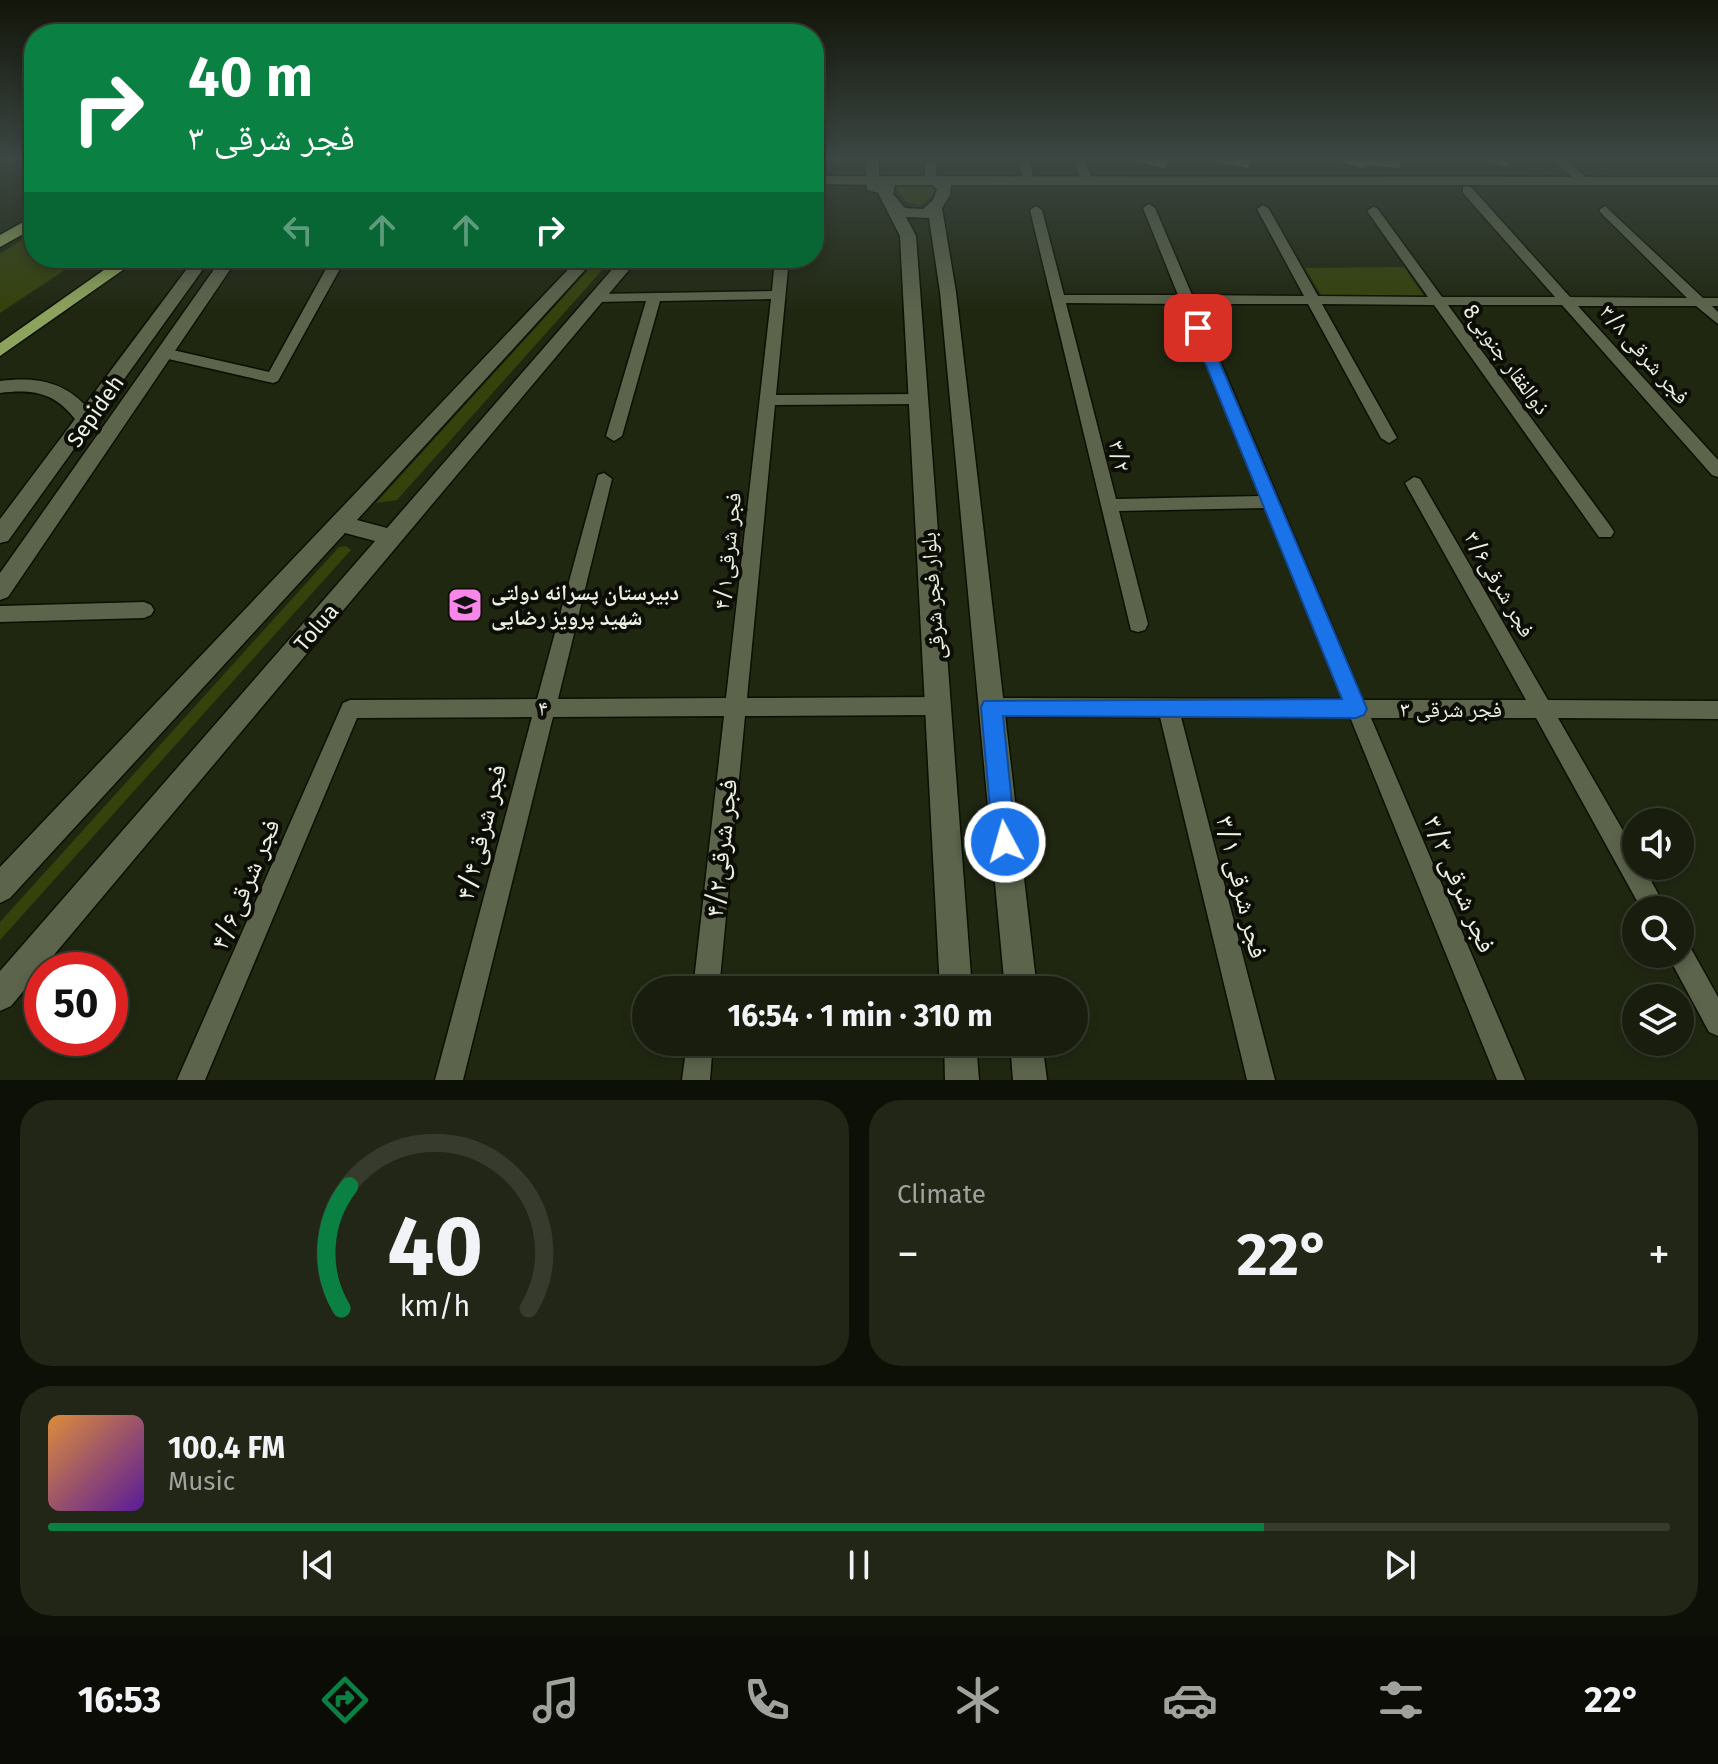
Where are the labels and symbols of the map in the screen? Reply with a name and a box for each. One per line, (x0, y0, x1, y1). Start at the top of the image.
pin (1164, 294, 1232, 362)
street label: 8ذوالفقار جنوبی (1457, 299, 1556, 420)
street label: ۳/۸ فجر شرقی (1594, 299, 1695, 410)
street label: Sepideh (61, 370, 130, 452)
street label: ۳/۲ (1103, 438, 1136, 475)
street label: فجر شرقی۴/۱ (708, 491, 747, 611)
street label: فجر شرقی۳/۶ (1458, 527, 1541, 642)
street label: بلوار فجر شرقی (915, 531, 950, 661)
place label: دبیرستان پسرانه دولتی شهید پرویز رضایی (491, 579, 679, 631)
school or university icon: دبیرستان پسرانه دولتی شهید پرویز رضایی (446, 586, 484, 624)
street label: Tolua (288, 598, 344, 657)
street label: ۴ (538, 695, 548, 722)
street label: ۳ فجر شرقی (1400, 696, 1502, 723)
street label: فجر شرقی۴/۴ (450, 761, 513, 903)
street label: فجر شرقی۴/۲ (699, 777, 744, 919)
position arrow (963, 800, 1047, 884)
street label: ۳/۳ فجر شرقی (1417, 811, 1502, 957)
street label: ۳/۱ فجر شرقی (1209, 813, 1274, 962)
street label: فجر شرقی۴/۶ (204, 814, 287, 954)
speed limit sign: 50 (24, 952, 128, 1056)

